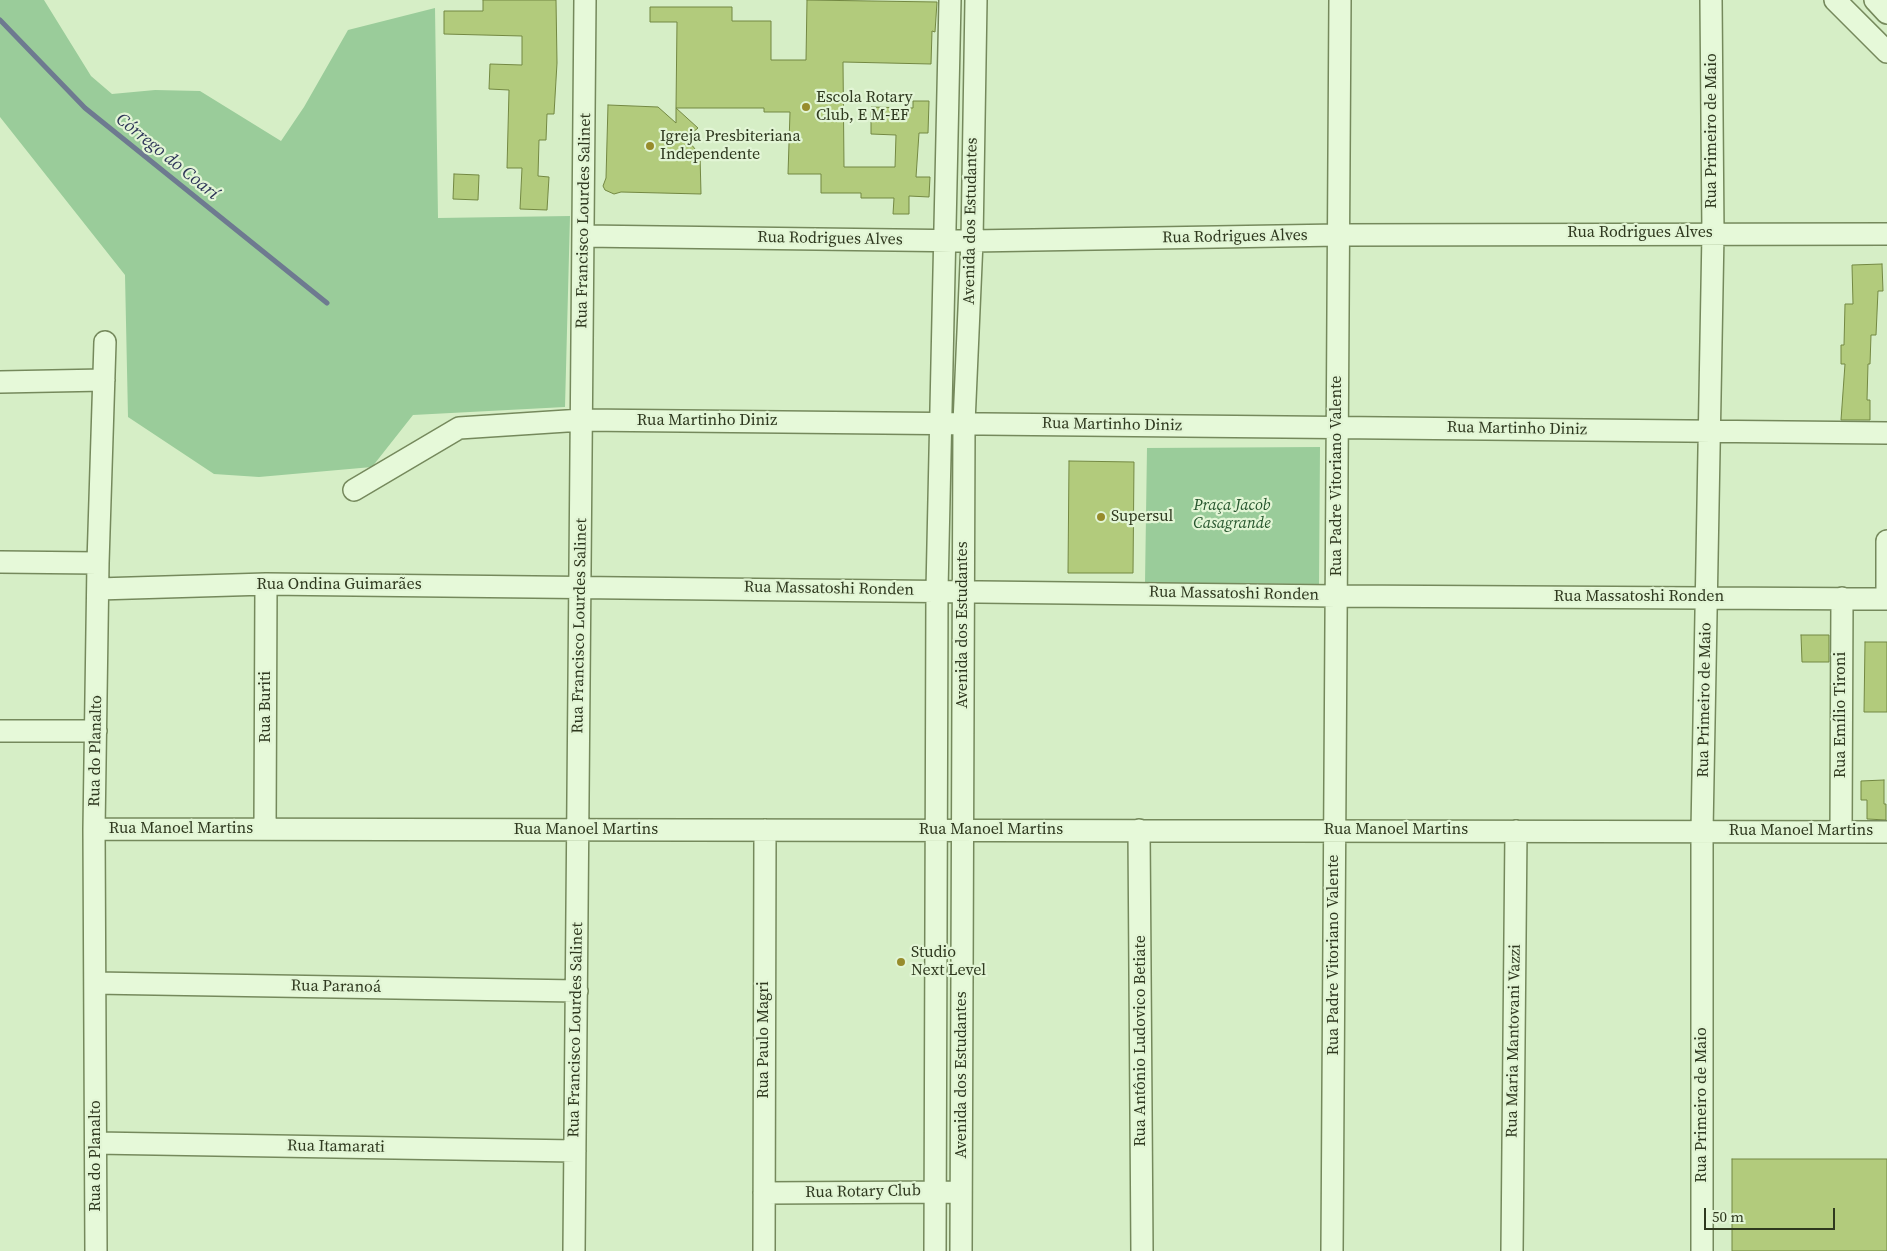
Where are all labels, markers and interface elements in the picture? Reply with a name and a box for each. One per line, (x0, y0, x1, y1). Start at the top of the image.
street label: Rua Primeiro de Maio (1702, 53, 1722, 209)
place label: Escola Rotary Club, E M-EF (816, 88, 913, 126)
marker: Escola Rotary Club, E M-EF (800, 101, 812, 113)
water label: Córrego do Coarí (111, 109, 223, 205)
street label: Rua Francisco Lourdes Salinet (573, 113, 595, 329)
place label: Igreja Presbiteriana Independente (660, 127, 801, 165)
street label: Avenida dos Estudantes (960, 137, 982, 305)
marker: Igreja Presbiteriana Independente (644, 140, 656, 152)
street label: Rua Rodrigues Alves (1567, 223, 1713, 243)
street label: Rua Rodrigues Alves (1162, 226, 1308, 248)
street label: Rua Rodrigues Alves (757, 228, 903, 250)
street label: Rua Padre Vitoriano Valente (1327, 376, 1347, 576)
street label: Rua Martinho Diniz (637, 411, 777, 431)
street label: Rua Martinho Diniz (1042, 414, 1182, 436)
street label: Rua Martinho Diniz (1447, 418, 1587, 440)
park label: Praça Jacob Casagrande (1193, 496, 1271, 534)
place label: Supersul (1111, 507, 1173, 527)
marker: Supersul (1095, 511, 1107, 523)
street label: Rua Francisco Lourdes Salinet (569, 518, 591, 734)
street label: Avenida dos Estudantes (953, 541, 973, 709)
street label: Rua Ondina Guimarães (256, 575, 422, 595)
street label: Rua Massatoshi Ronden (744, 578, 914, 600)
street label: Rua Massatoshi Ronden (1149, 583, 1319, 605)
street label: Rua Massatoshi Ronden (1554, 587, 1724, 607)
street label: Rua Primeiro de Maio (1694, 622, 1716, 778)
street label: Rua Emílio Tironi (1831, 652, 1851, 778)
street label: Rua Buriti (256, 671, 276, 743)
street label: Rua do Planalto (85, 695, 107, 807)
street label: Rua Manoel Martins (109, 819, 253, 839)
street label: Rua Manoel Martins (514, 820, 658, 840)
street label: Rua Manoel Martins (919, 820, 1063, 840)
street label: Rua Manoel Martins (1324, 820, 1468, 840)
street label: Rua Manoel Martins (1729, 821, 1873, 841)
street label: Rua Padre Vitoriano Valente (1324, 855, 1344, 1055)
street label: Rua Francisco Lourdes Salinet (565, 922, 587, 1138)
street label: Rua Antônio Ludovico Betiate (1131, 935, 1151, 1147)
place label: Studio Next Level (911, 943, 986, 981)
street label: Rua Maria Mantovani Vazzi (1503, 944, 1525, 1138)
marker: Studio Next Level (895, 956, 907, 968)
street label: Rua Paranoá (291, 977, 381, 997)
street label: Rua Paulo Magri (754, 981, 774, 1099)
street label: Avenida dos Estudantes (952, 991, 972, 1159)
street label: Rua Primeiro de Maio (1692, 1027, 1712, 1183)
street label: Rua do Planalto (86, 1100, 106, 1212)
street label: Rua Itamarati (287, 1137, 385, 1157)
street label: Rua Rotary Club (805, 1181, 921, 1203)
scale bar (1707, 1198, 1838, 1230)
text: 50 m (1712, 1206, 1744, 1227)

